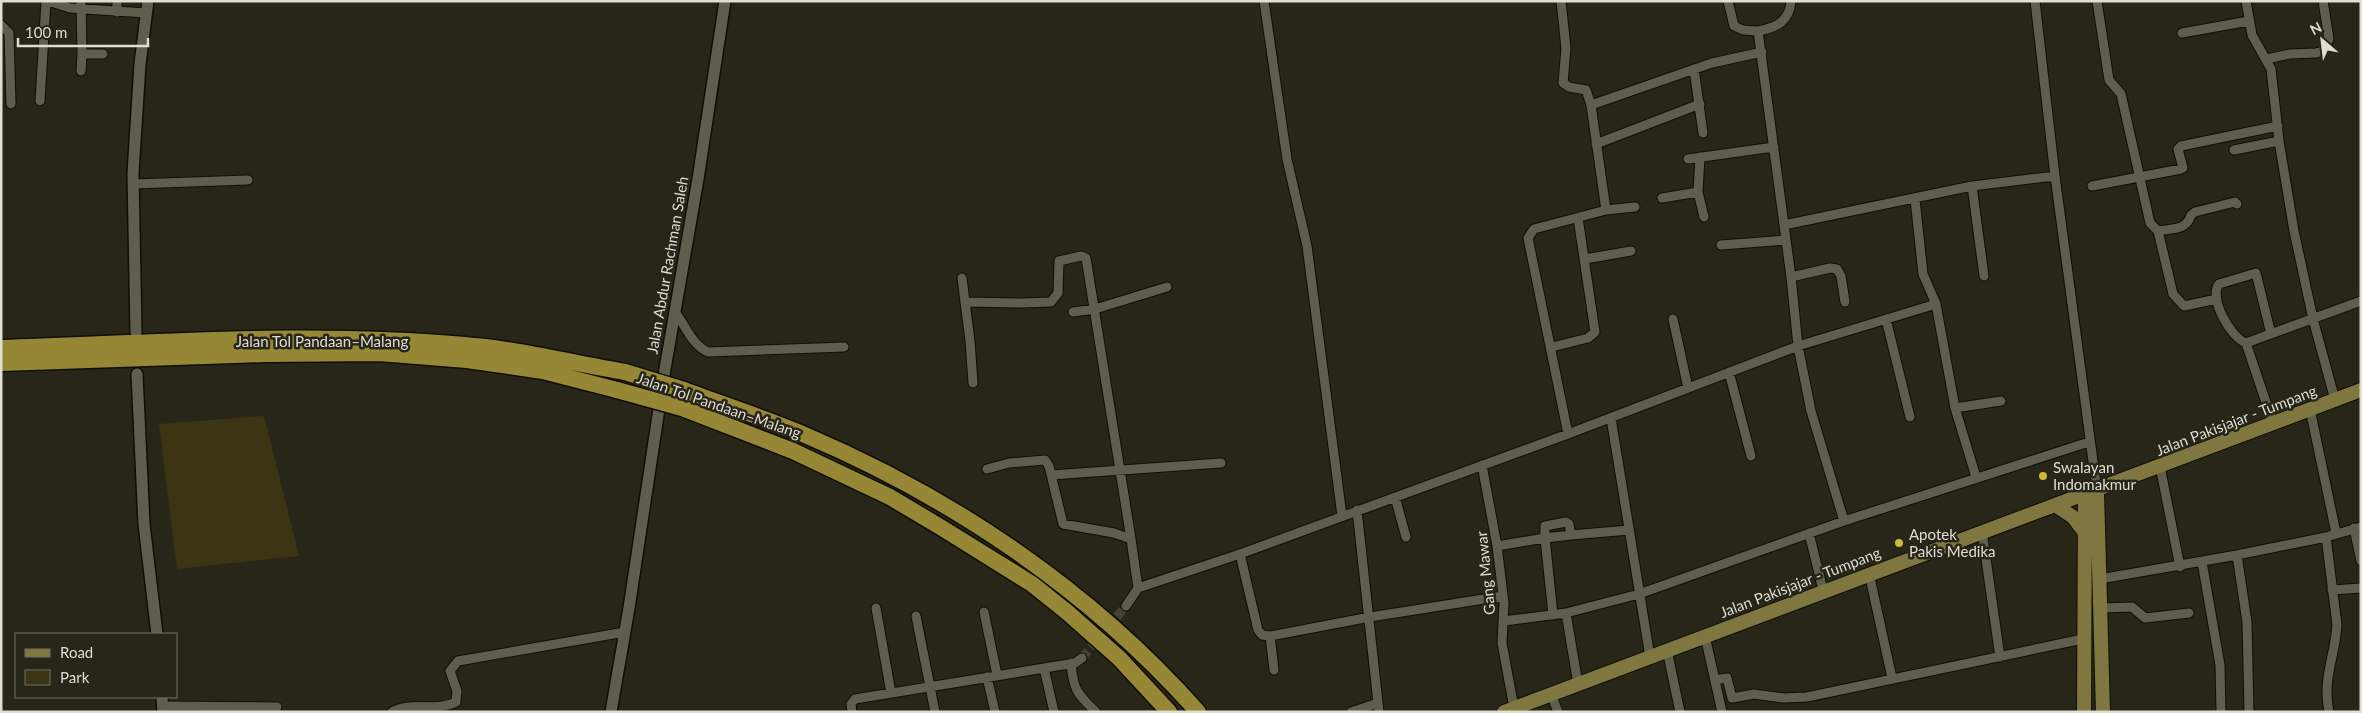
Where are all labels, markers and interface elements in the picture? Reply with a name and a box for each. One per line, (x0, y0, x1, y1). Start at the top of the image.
scale bar (18, 15, 148, 47)
north arrow (2297, 15, 2347, 65)
text: N (2307, 18, 2324, 38)
text: 100 m (25, 23, 67, 41)
street label: Jalan Abdur Rachman Saleh (643, 175, 691, 355)
street label: Jalan Tol Pandaan–Malang (236, 332, 408, 350)
street label: Jalan Tol Pandaan–Malang (635, 368, 804, 442)
street label: Jalan Pakisjajar - Tumpang (2153, 381, 2319, 459)
place label: Swalayan Indomakmur (2053, 458, 2136, 493)
marker: Swalayan Indomakmur (2037, 470, 2049, 482)
place label: Apotek Pakis Medika (1909, 525, 1995, 560)
street label: Gang Mawar (1472, 530, 1498, 616)
marker: Apotek Pakis Medika (1893, 537, 1905, 549)
street label: Jalan Pakisjajar - Tumpang (1717, 543, 1883, 621)
legend (15, 633, 178, 698)
text: Road (60, 643, 93, 661)
text: Park (60, 668, 90, 686)

